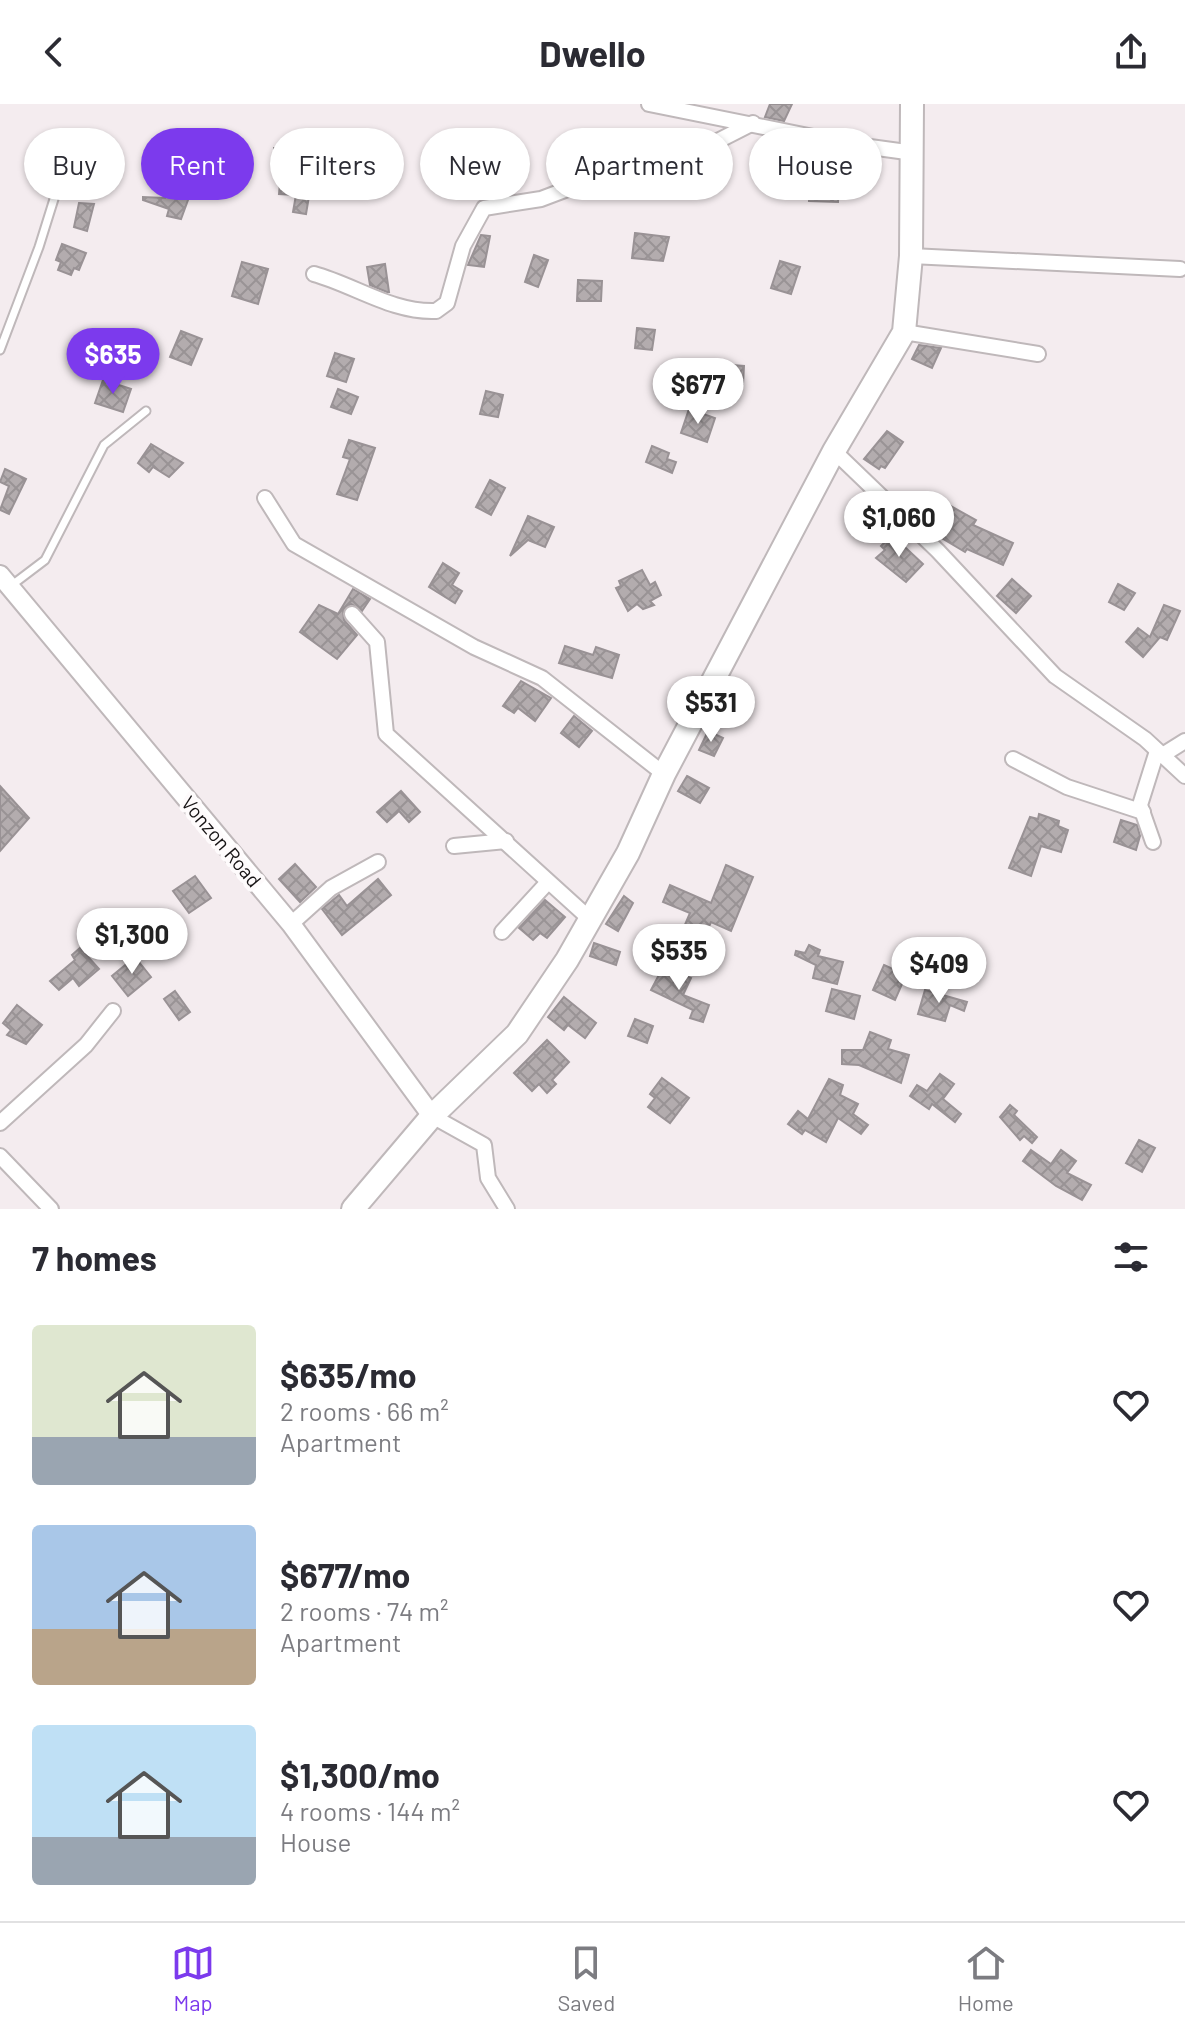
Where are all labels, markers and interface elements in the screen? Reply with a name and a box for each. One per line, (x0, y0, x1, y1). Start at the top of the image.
icon: back (32, 30, 76, 74)
icon: share (1109, 30, 1153, 74)
text: Dwello (539, 31, 646, 74)
chip: Buy (24, 128, 125, 200)
chip: Rent (141, 128, 254, 200)
chip: Filters (270, 128, 404, 200)
chip: New (420, 128, 530, 200)
chip: Apartment (546, 128, 733, 200)
chip: House (749, 128, 882, 200)
pin: $635 (66, 328, 160, 396)
text: $635 (85, 338, 141, 369)
pin: $677 (651, 358, 745, 426)
text: $677 (671, 368, 725, 399)
pin: $1,060 (834, 491, 964, 559)
text: $1,060 (862, 501, 936, 532)
pin: $531 (664, 676, 758, 744)
text: $531 (685, 686, 737, 717)
street label: Vonzon Road (177, 791, 267, 891)
pin: $1,300 (67, 908, 197, 976)
text: $1,300 (95, 918, 169, 949)
pin: $535 (632, 924, 726, 992)
text: $535 (651, 934, 707, 965)
pin: $409 (892, 937, 986, 1005)
text: $409 (909, 947, 969, 978)
icon: filters (1109, 1235, 1153, 1279)
text: 7 homes (32, 1237, 157, 1278)
text: $635/mo (280, 1354, 417, 1395)
icon: home (96, 1357, 192, 1453)
icon: heart (1109, 1383, 1153, 1427)
text: 2 rooms · 66 m² (280, 1395, 449, 1426)
text: Apartment (280, 1426, 401, 1457)
text: $677/mo (280, 1554, 410, 1595)
icon: home (96, 1557, 192, 1653)
icon: heart (1109, 1583, 1153, 1627)
text: 2 rooms · 74 m² (280, 1595, 448, 1626)
text: Apartment (280, 1626, 401, 1657)
text: $1,300/mo (280, 1754, 440, 1795)
icon: home (96, 1757, 192, 1853)
icon: heart (1109, 1783, 1153, 1827)
text: 4 rooms · 144 m² (280, 1795, 460, 1826)
text: House (280, 1826, 351, 1857)
tab: Map (171, 1941, 215, 2015)
tab: Saved (558, 1941, 615, 2015)
tab: Home (958, 1941, 1014, 2015)

